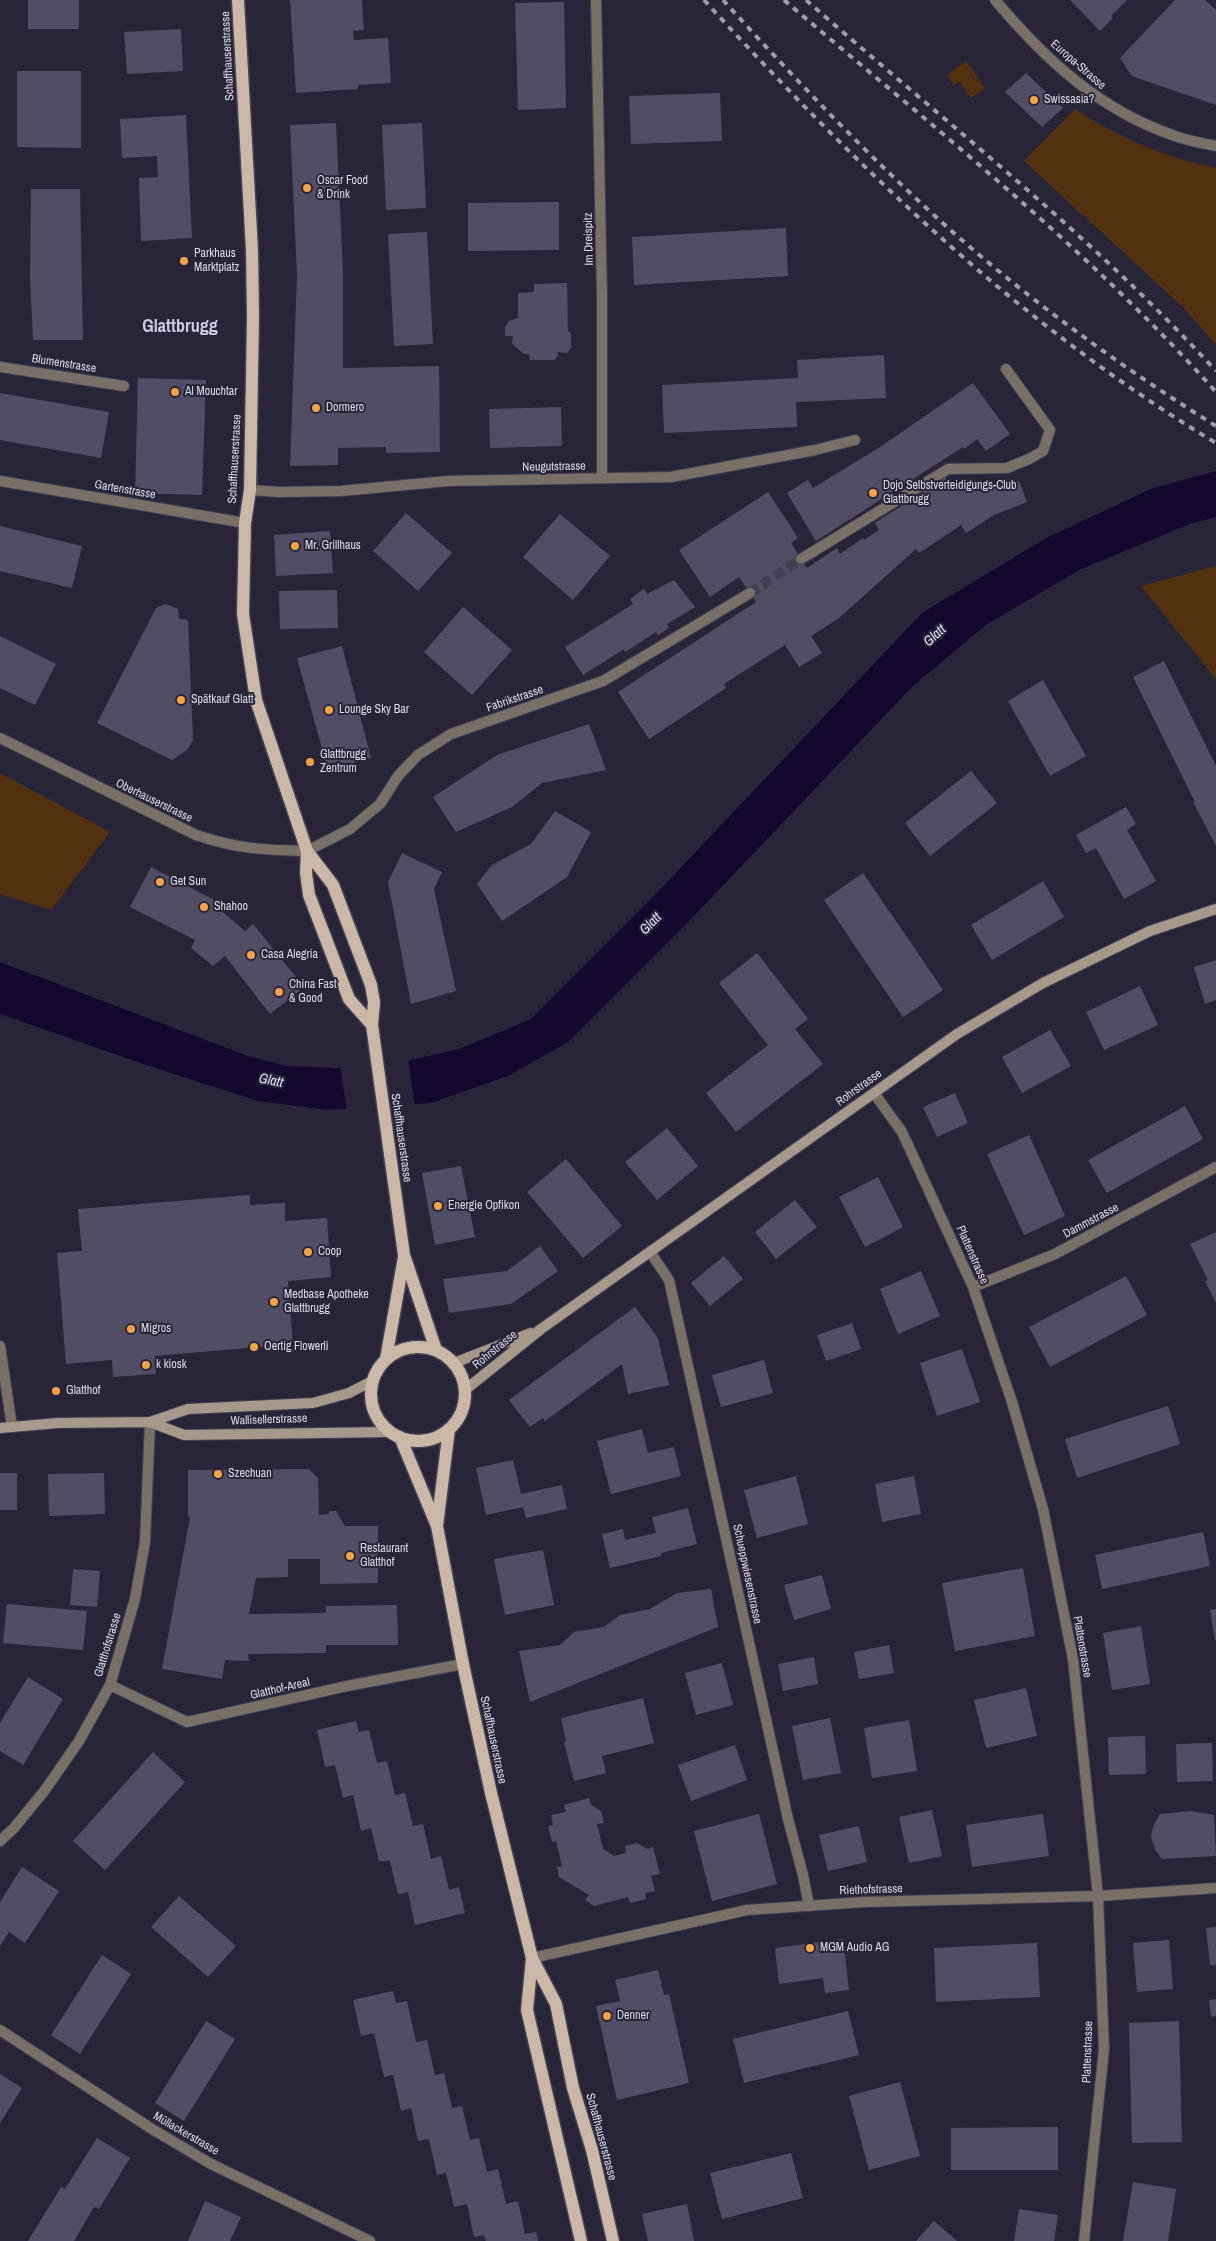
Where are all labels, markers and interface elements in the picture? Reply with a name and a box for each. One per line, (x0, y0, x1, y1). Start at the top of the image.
street label: Schaffhauserstrasse (218, 11, 238, 101)
street label: Europa-Strasse (1047, 37, 1109, 93)
place label: Swissasia? (1044, 93, 1094, 107)
marker: Swissasia? (1028, 94, 1040, 106)
place label: Oscar Food & Drink (317, 174, 368, 202)
marker: Oscar Food & Drink (301, 182, 313, 194)
street label: Im Dreispitz (581, 212, 597, 266)
place label: Parkhaus Marktplatz (194, 247, 239, 275)
marker: Parkhaus Marktplatz (178, 255, 190, 267)
district label: Glattbrugg (142, 316, 218, 338)
street label: Blumenstrasse (31, 352, 97, 376)
place label: Al Mouchtar (185, 385, 237, 399)
marker: Al Mouchtar (169, 386, 181, 398)
place label: Dormero (326, 401, 364, 415)
marker: Dormero (310, 402, 322, 414)
street label: Schaffhauserstrasse (225, 414, 245, 504)
street label: Neugutstrasse (522, 459, 586, 475)
street label: Gartenstrasse (93, 478, 157, 502)
place label: Dojo Selbstverteidigungs-Club Glattbrugg (883, 479, 1016, 507)
marker: Dojo Selbstverteidigungs-Club Glattbrugg (867, 487, 879, 499)
place label: Mr. Grillhaus (305, 539, 361, 553)
marker: Mr. Grillhaus (289, 540, 301, 552)
water label: Glatt (920, 622, 950, 650)
street label: Fabrikstrasse (485, 683, 545, 715)
place label: Spätkauf Glatt (191, 693, 253, 707)
marker: Spätkauf Glatt (175, 694, 187, 706)
place label: Lounge Sky Bar (339, 703, 409, 717)
marker: Lounge Sky Bar (323, 704, 335, 716)
place label: Glattbrugg Zentrum (320, 748, 366, 776)
marker: Glattbrugg Zentrum (304, 756, 316, 768)
street label: Oberhauserstrasse (113, 776, 195, 826)
place label: Get Sun (170, 875, 206, 889)
marker: Get Sun (154, 876, 166, 888)
place label: Shahoo (214, 900, 248, 914)
marker: Shahoo (198, 901, 210, 913)
water label: Glatt (637, 909, 665, 939)
place label: Casa Alegria (261, 948, 318, 962)
marker: Casa Alegria (245, 949, 257, 961)
place label: China Fast & Good (289, 978, 337, 1006)
marker: China Fast & Good (273, 986, 285, 998)
street label: Rohrstrasse (833, 1067, 885, 1109)
water label: Glatt (257, 1070, 285, 1092)
street label: Schaffhauserstrasse (388, 1093, 414, 1183)
place label: Energie Opfikon (448, 1199, 520, 1213)
marker: Energie Opfikon (432, 1200, 444, 1212)
street label: Dammstrasse (1061, 1200, 1121, 1242)
street label: Plattenstrasse (953, 1224, 991, 1286)
place label: Coop (318, 1245, 342, 1259)
marker: Coop (302, 1246, 314, 1258)
place label: Medbase Apotheke Glattbrugg (284, 1288, 369, 1316)
marker: Medbase Apotheke Glattbrugg (268, 1296, 280, 1308)
place label: Migros (141, 1322, 171, 1336)
marker: Migros (125, 1323, 137, 1335)
street label: Rohrstrasse (470, 1328, 520, 1372)
place label: Oertig Flowerli (264, 1340, 329, 1354)
marker: Oertig Flowerli (248, 1341, 260, 1353)
place label: k kiosk (156, 1358, 187, 1372)
marker: k kiosk (140, 1359, 152, 1371)
place label: Glatthof (66, 1384, 100, 1398)
marker: Glatthof (50, 1385, 62, 1397)
street label: Wallisellerstrasse (230, 1411, 308, 1429)
place label: Szechuan (228, 1467, 272, 1481)
marker: Szechuan (212, 1468, 224, 1480)
street label: Schueppwiesenstrasse (729, 1523, 765, 1625)
place label: Restaurant Glatthof (360, 1542, 408, 1570)
marker: Restaurant Glatthof (344, 1550, 356, 1562)
street label: Glatthofstrasse (91, 1611, 125, 1679)
street label: Plattenstrasse (1069, 1615, 1095, 1679)
street label: Glatthof-Areal (249, 1675, 311, 1703)
street label: Schaffhauserstrasse (477, 1695, 509, 1785)
street label: Riethofstrasse (839, 1882, 903, 1898)
place label: MGM Audio AG (820, 1941, 889, 1955)
marker: MGM Audio AG (804, 1942, 816, 1954)
place label: Denner (617, 2009, 649, 2023)
marker: Denner (601, 2010, 613, 2022)
street label: Plattenstrasse (1080, 2021, 1096, 2083)
street label: Schaffhauserstrasse (582, 2092, 620, 2182)
street label: Müllackerstrasse (150, 2109, 222, 2159)

